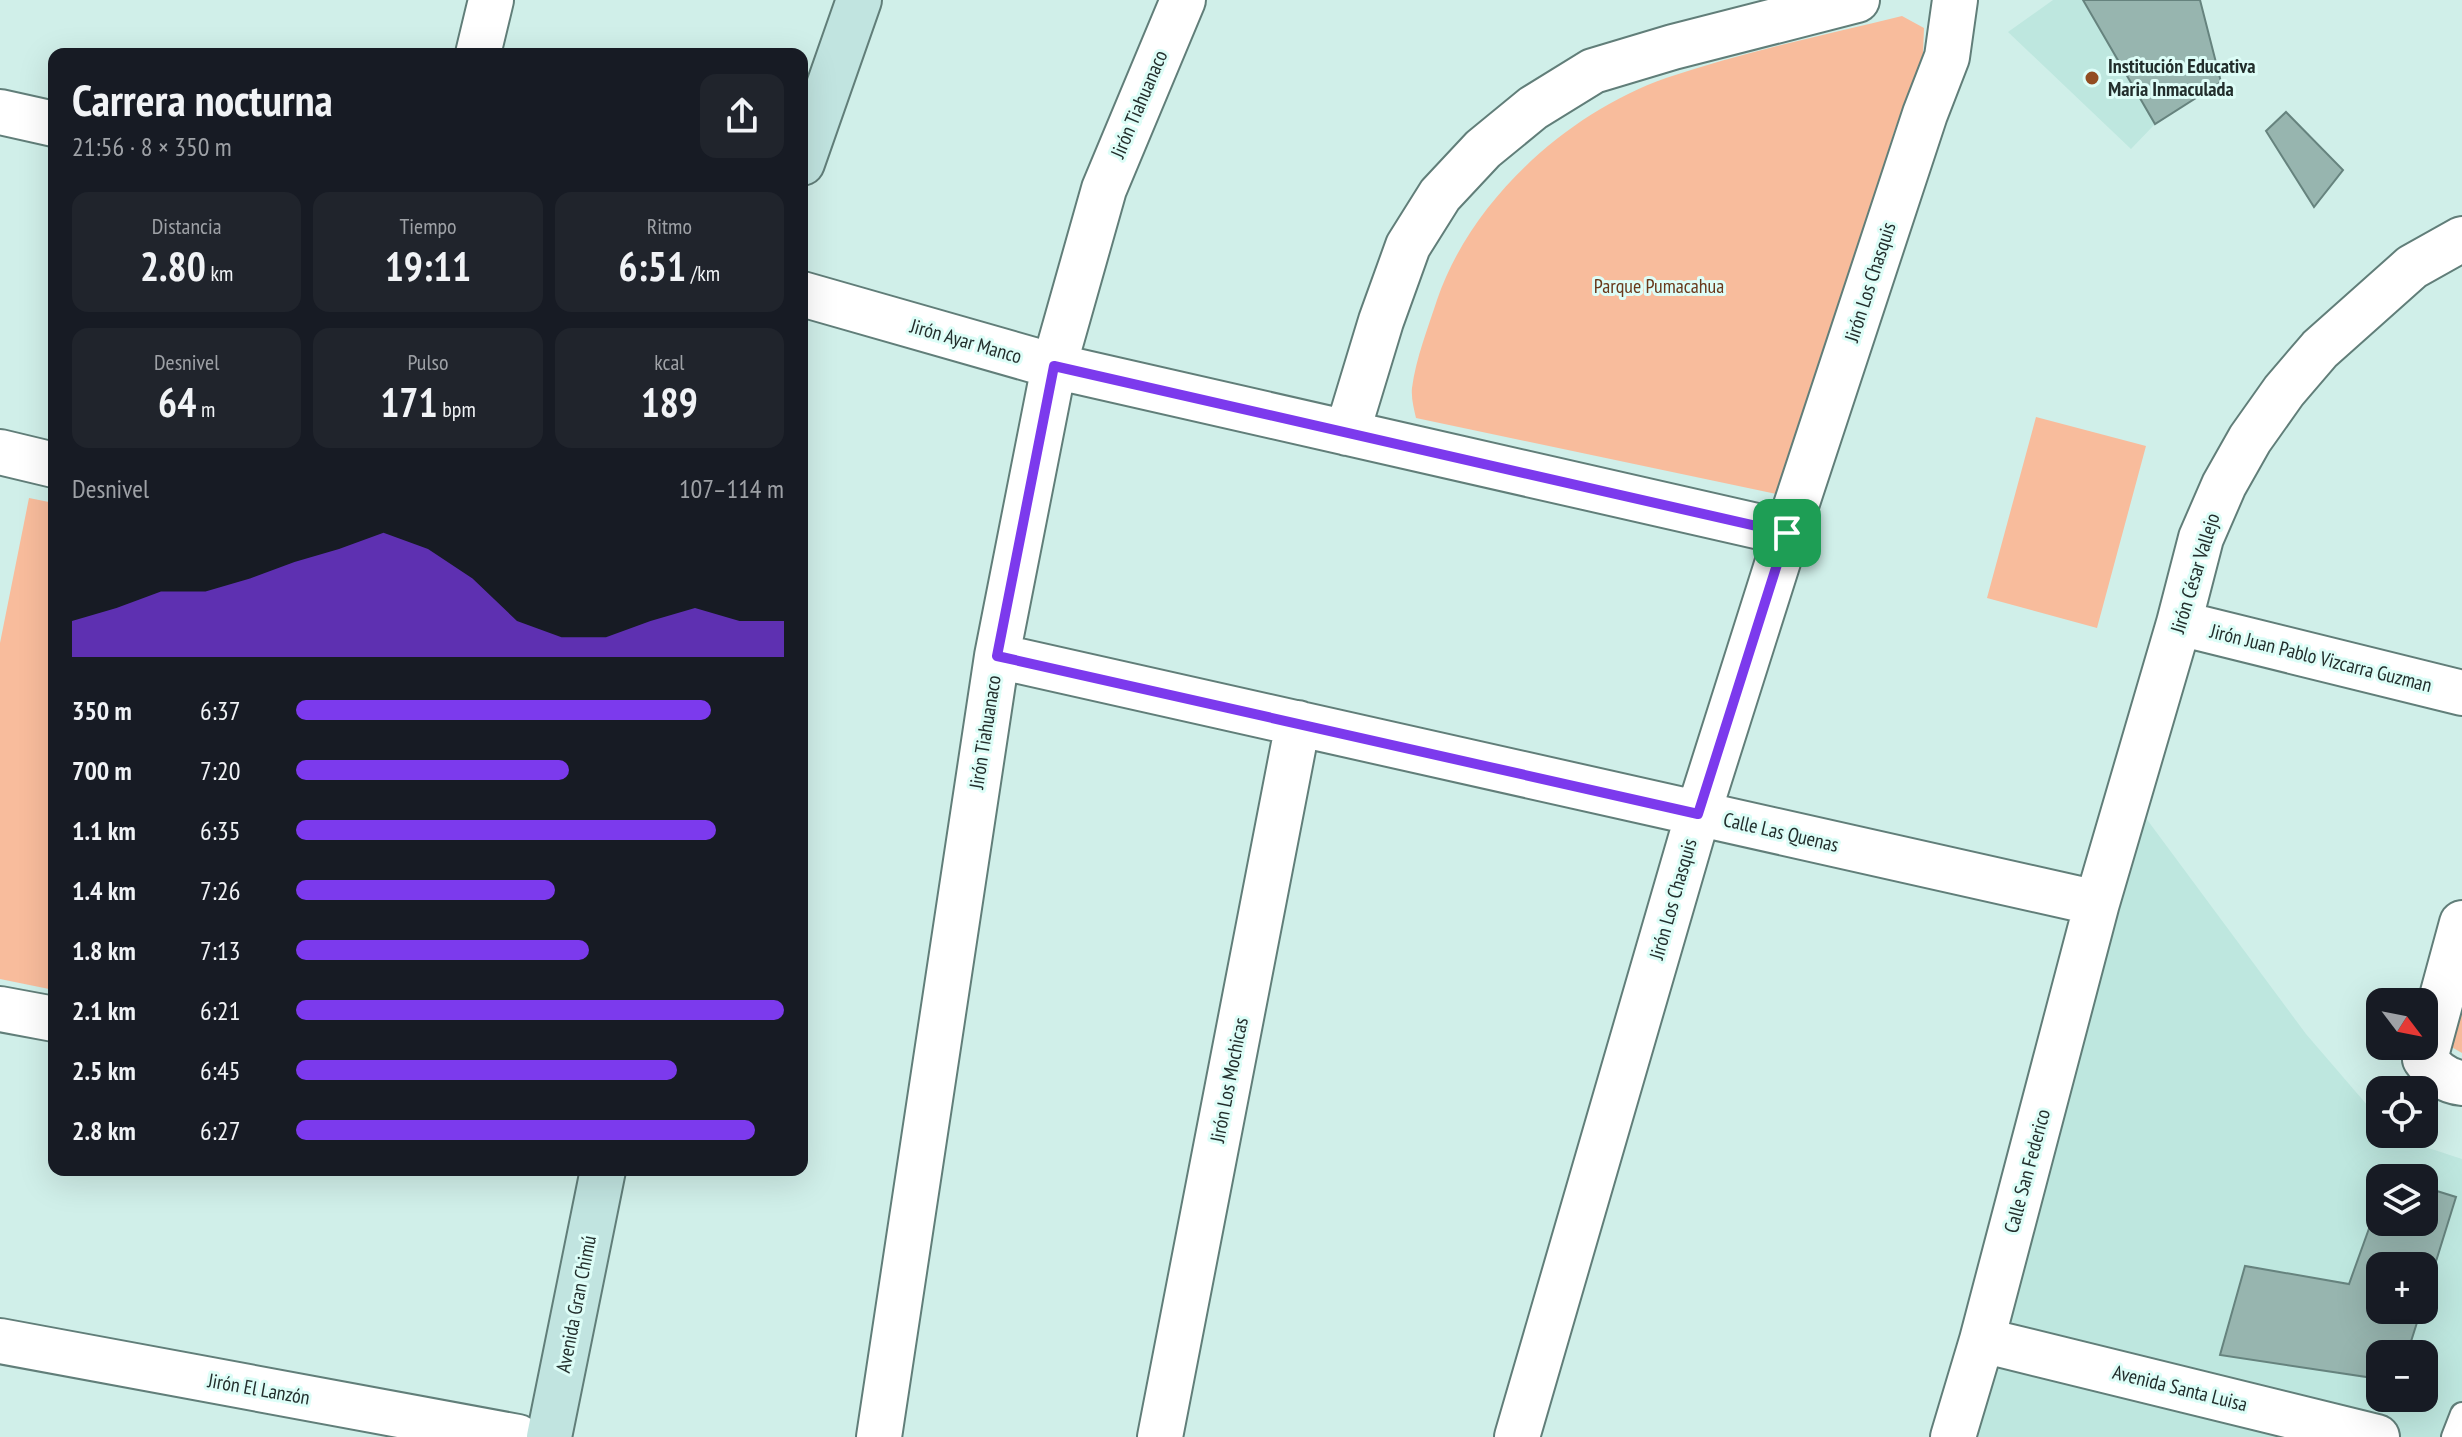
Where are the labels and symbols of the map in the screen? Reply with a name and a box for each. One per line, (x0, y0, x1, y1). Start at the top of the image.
street label: Jirón Tiahuanaco (1104, 46, 1173, 163)
place label: Institución Educativa Maria Inmaculada (2108, 53, 2256, 102)
marker: Institución Educativa Maria Inmaculada (2083, 69, 2101, 87)
street label: Jirón Los Chasquis (1838, 219, 1902, 346)
park label: Parque Pumacahua (1594, 273, 1724, 299)
street label: Jirón Ayar Manco (906, 312, 1025, 369)
pin (1753, 499, 1821, 567)
street label: Jirón César Vallejo (2164, 510, 2226, 637)
street label: Jirón Juan Pablo Vizcarra Guzman (2207, 618, 2434, 698)
street label: Jirón Tiahuanaco (963, 673, 1007, 792)
street label: Calle Las Quenas (1721, 806, 1841, 858)
street label: Jirón Los Chasquis (1643, 835, 1703, 963)
north arrow (2366, 988, 2438, 1060)
street label: Jirón Los Mochicas (1204, 1015, 1254, 1146)
street label: Calle San Federico (1998, 1106, 2056, 1236)
street label: Avenida Gran Chimú (550, 1233, 602, 1375)
street label: Avenida Santa Luisa (2110, 1359, 2250, 1417)
street label: Jirón El Lanzón (205, 1367, 312, 1411)

